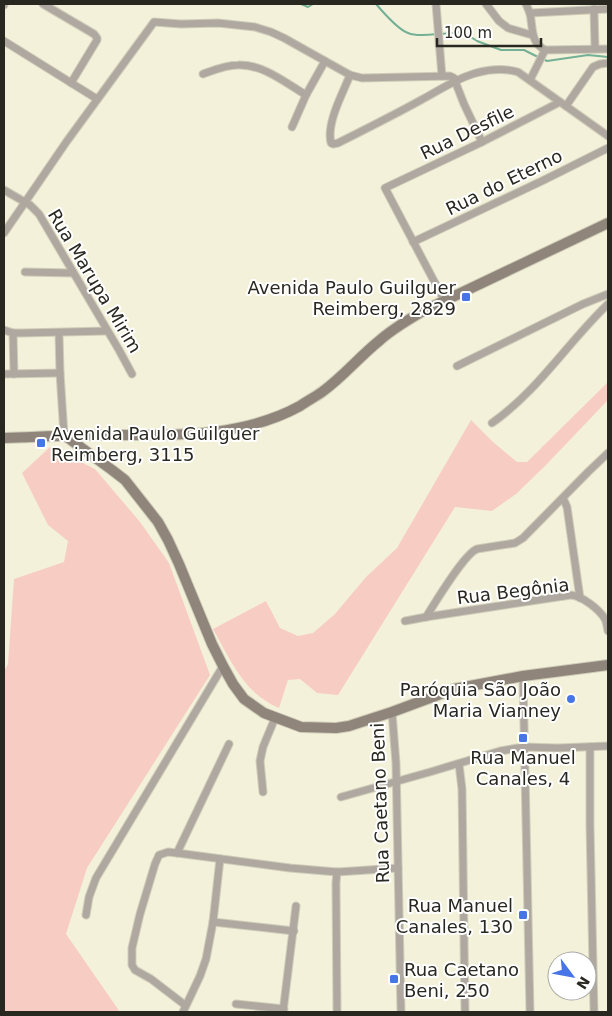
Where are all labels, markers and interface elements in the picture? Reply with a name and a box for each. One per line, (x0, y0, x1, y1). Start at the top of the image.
scale bar (437, 15, 541, 47)
text: 100 m (444, 24, 492, 42)
street label: Rua Desfile (417, 100, 517, 164)
street label: Rua do Eterno (442, 145, 566, 219)
street label: Rua Marupa Mirim (44, 205, 146, 357)
place label: Avenida Paulo Guilguer Reimberg, 2829 (248, 277, 457, 319)
marker: Avenida Paulo Guilguer Reimberg, 2829 (460, 291, 472, 303)
place label: Avenida Paulo Guilguer Reimberg, 3115 (51, 423, 260, 465)
marker: Avenida Paulo Guilguer Reimberg, 3115 (35, 437, 47, 449)
street label: Rua Begônia (456, 574, 570, 608)
place label: Paróquia São João Maria Vianney (400, 679, 561, 721)
marker: Paróquia São João Maria Vianney (565, 693, 577, 705)
street label: Rua Caetano Beni (367, 722, 393, 884)
marker: Rua Manuel Canales, 4 (517, 732, 529, 744)
place label: Rua Manuel Canales, 4 (470, 747, 576, 789)
place label: Rua Manuel Canales, 130 (396, 895, 513, 937)
marker: Rua Manuel Canales, 130 (517, 909, 529, 921)
north arrow (547, 951, 597, 1001)
place label: Rua Caetano Beni, 250 (404, 959, 519, 1001)
marker: Rua Caetano Beni, 250 (388, 973, 400, 985)
text: N (573, 974, 593, 992)

